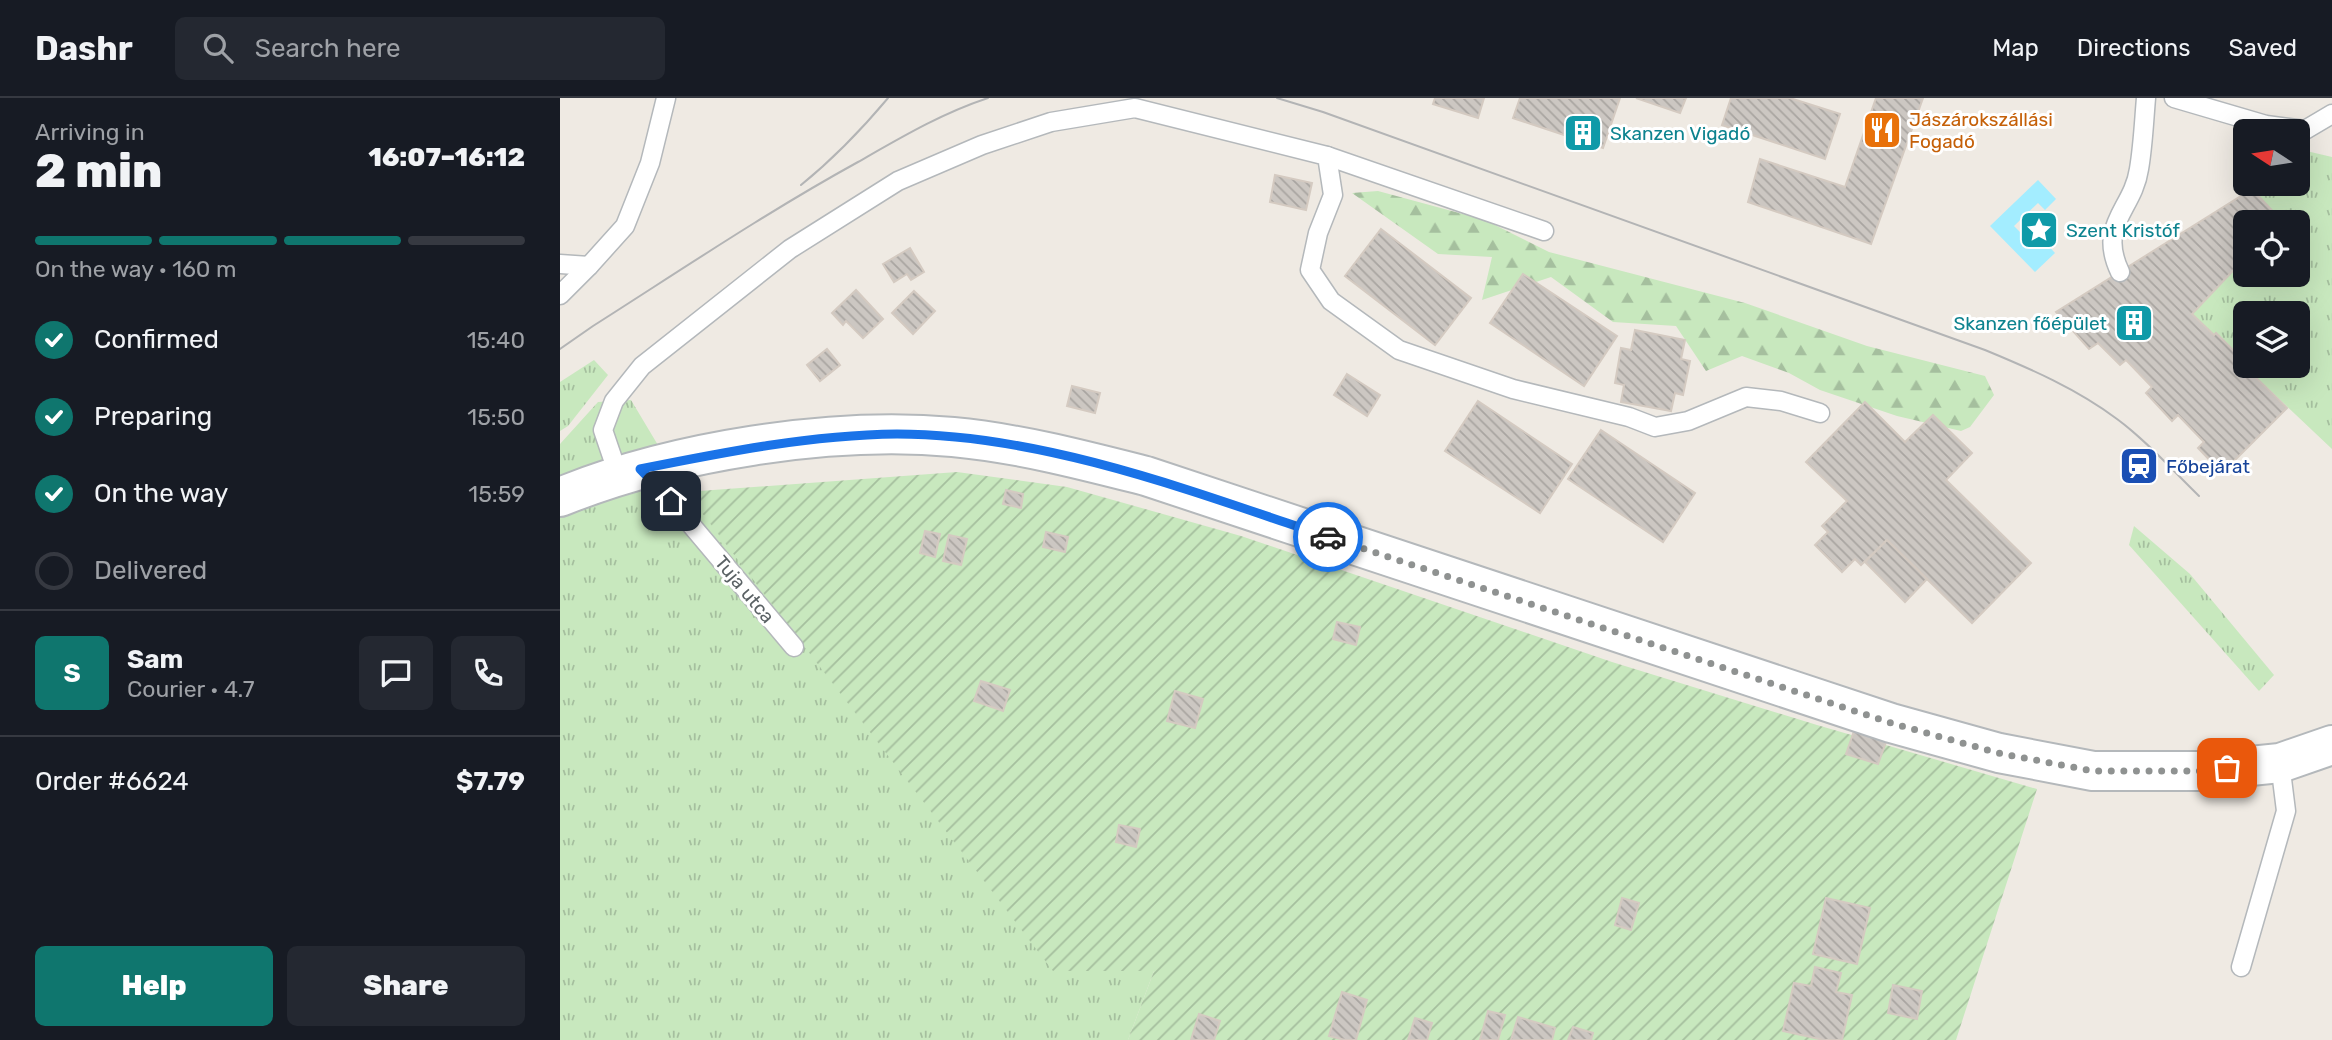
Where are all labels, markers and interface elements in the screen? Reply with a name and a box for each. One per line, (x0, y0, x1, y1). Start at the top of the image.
search box (175, 17, 665, 80)
text: Dashr (35, 29, 133, 68)
icon: search (199, 29, 237, 67)
text: Search here (255, 33, 401, 64)
text: Map (1992, 34, 2039, 62)
text: Directions (2077, 34, 2190, 62)
text: Saved (2228, 34, 2297, 62)
place label: Jászárokszállási Fogadó (1909, 108, 2053, 153)
restaurant icon: Jászárokszállási Fogadó (1861, 109, 1903, 151)
building icon: Skanzen Vigadó (1562, 112, 1604, 154)
text: Arriving in (35, 118, 145, 146)
north arrow (2233, 119, 2310, 196)
map controls (2233, 119, 2310, 378)
place label: Skanzen Vigadó (1610, 122, 1750, 145)
text: 16:07–16:12 (368, 142, 525, 173)
text: 2 min (35, 144, 162, 199)
place icon: Szent Kristóf (2018, 209, 2060, 251)
button: locate (2233, 210, 2310, 287)
place label: Szent Kristóf (2066, 219, 2181, 242)
text: On the way · 160 m (35, 255, 237, 283)
button: layers (2233, 301, 2310, 378)
building icon: Skanzen főépület (2113, 302, 2155, 344)
place label: Skanzen főépület (1954, 312, 2108, 335)
icon: check (35, 321, 73, 359)
text: Confirmed (94, 324, 219, 355)
text: 15:40 (467, 326, 525, 354)
icon: check (35, 398, 73, 436)
text: Preparing (94, 401, 212, 432)
text: 15:50 (467, 403, 525, 431)
station icon: Főbejárat (2118, 445, 2160, 487)
place label: Főbejárat (2166, 455, 2251, 478)
pin (641, 471, 701, 531)
icon: check (35, 475, 73, 513)
text: On the way (94, 478, 228, 509)
text: 15:59 (468, 480, 525, 508)
icon: home (652, 482, 690, 520)
courier (1293, 502, 1363, 572)
icon: car (1309, 518, 1347, 556)
street label: Tuja utca (710, 551, 779, 628)
text: Delivered (94, 555, 207, 586)
button: chat (359, 636, 433, 710)
button: phone (451, 636, 525, 710)
text: Sam (127, 644, 183, 675)
text: S (63, 658, 81, 689)
text: Courier · 4.7 (127, 675, 254, 703)
pin (2197, 738, 2257, 798)
icon: bag (2208, 749, 2246, 787)
text: Order #6624 (35, 766, 189, 797)
text: $7.79 (456, 766, 525, 797)
button: Help (35, 946, 273, 1026)
button: Share (287, 946, 525, 1026)

